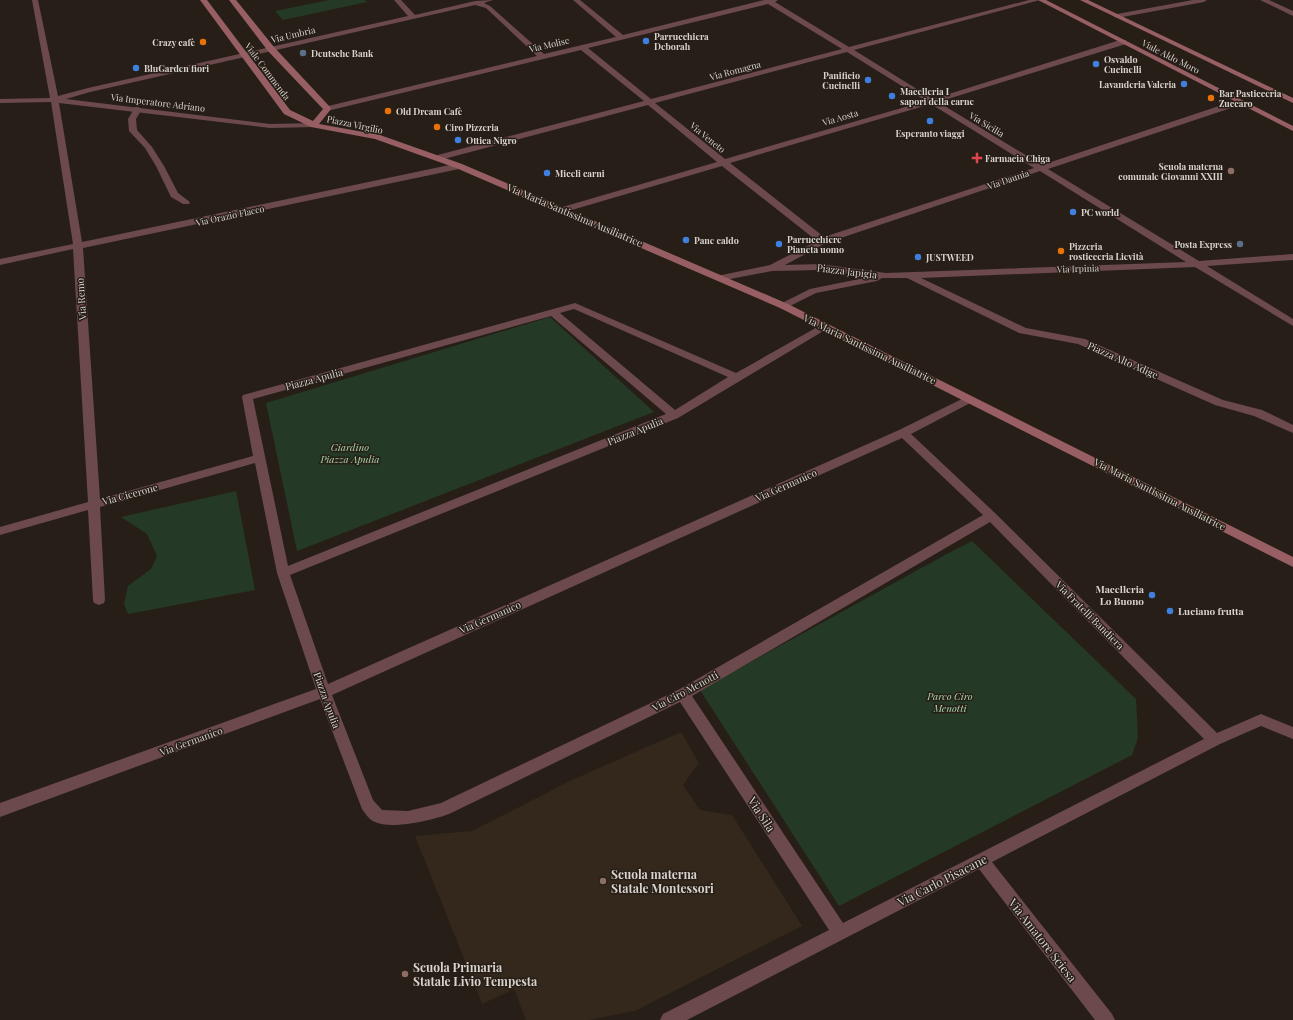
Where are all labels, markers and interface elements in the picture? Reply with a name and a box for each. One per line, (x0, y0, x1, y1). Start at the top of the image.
street label: Via Umbria (269, 23, 317, 45)
place label: Parrucchiera Deborah (654, 30, 709, 52)
street label: Via Molise (527, 33, 571, 55)
place label: Crazy cafè (152, 36, 195, 48)
marker: Parrucchiera Deborah (641, 36, 651, 46)
street label: Viale Aldo Moro (1139, 36, 1202, 76)
marker: Crazy cafè (198, 37, 208, 47)
street label: Viale Commenda (242, 39, 294, 102)
place label: Deutsche Bank (311, 47, 374, 59)
marker: Deutsche Bank (298, 48, 308, 58)
place label: Osvaldo Cucinelli (1104, 53, 1142, 75)
street label: Via Romagna (707, 57, 762, 83)
marker: Osvaldo Cucinelli (1091, 59, 1101, 69)
place label: BluGarden fiori (144, 62, 209, 74)
marker: BluGarden fiori (131, 63, 141, 73)
place label: Panificio Cucinelli (822, 69, 860, 91)
marker: Panificio Cucinelli (863, 75, 873, 85)
place label: Lavanderia Valeria (1099, 78, 1176, 90)
marker: Lavanderia Valeria (1179, 79, 1189, 89)
place label: Macelleria I sapori della carne (900, 85, 975, 107)
place label: Bar Pasticceria Zuccaro (1219, 87, 1282, 109)
street label: Via Imperatore Adriano (109, 90, 206, 114)
marker: Macelleria I sapori della carne (887, 91, 897, 101)
marker: Bar Pasticceria Zuccaro (1206, 93, 1216, 103)
place label: Old Dream Cafè (396, 105, 463, 117)
marker: Old Dream Cafè (383, 106, 393, 116)
street label: Via Aosta (820, 106, 860, 128)
street label: Via Sicilia (966, 108, 1007, 139)
street label: Piazza Virgilio (326, 112, 384, 136)
marker: Esperanto viaggi (925, 116, 935, 126)
street label: Via Veneto (687, 118, 728, 155)
place label: Ciro Pizzeria (445, 121, 499, 133)
marker: Ciro Pizzeria (432, 122, 442, 132)
place label: Esperanto viaggi (895, 127, 965, 139)
place label: Ottica Nigro (466, 134, 517, 146)
marker: Ottica Nigro (453, 135, 463, 145)
place label: Farmacia Chiga (985, 152, 1050, 164)
marker: Farmacia Chiga (972, 153, 982, 163)
place label: Scuola materna comunale Giovanni XXIII (1118, 160, 1224, 182)
street label: Via Daunia (985, 166, 1031, 192)
marker: Scuola materna comunale Giovanni XXIII (1226, 166, 1236, 176)
place label: Miceli carni (555, 167, 605, 179)
marker: Miceli carni (542, 168, 552, 178)
street label: Via Maria Santissima Ausiliatrice (504, 180, 645, 250)
street label: Via Orazio Flacco (194, 202, 265, 228)
place label: PC world (1081, 206, 1120, 218)
marker: PC world (1068, 207, 1078, 217)
place label: Parrucchiere Pianeta uomo (787, 233, 844, 255)
place label: Pane caldo (694, 234, 739, 246)
marker: Pane caldo (681, 235, 691, 245)
place label: Posta Express (1174, 238, 1232, 250)
marker: Parrucchiere Pianeta uomo (774, 239, 784, 249)
marker: Posta Express (1235, 239, 1245, 249)
place label: Pizzeria rosticceria Lievità (1069, 240, 1144, 262)
marker: Pizzeria rosticceria Lievità (1056, 246, 1066, 256)
place label: JUSTWEED (925, 251, 974, 263)
marker: JUSTWEED (913, 252, 923, 262)
street label: Piazza Japigia (816, 260, 878, 282)
street label: Via Irpinia (1056, 261, 1100, 275)
street label: Via Remo (73, 277, 90, 322)
street label: Via Maria Santissima Ausiliatrice (800, 310, 939, 387)
street label: Piazza Alto Adige (1085, 338, 1161, 382)
street label: Piazza Apulia (284, 365, 344, 393)
street label: Piazza Apulia (605, 413, 665, 449)
park label: Giardino Piazza Apulia (319, 440, 380, 466)
street label: Via Maria Santissima Ausiliatrice (1091, 454, 1228, 533)
street label: Via Germanico (752, 465, 819, 505)
street label: Via Cicerone (100, 480, 159, 508)
street label: Via Fratelli Bandiera (1052, 577, 1127, 652)
place label: Macelleria Lo Buono (1095, 582, 1145, 608)
marker: Macelleria Lo Buono (1147, 590, 1157, 600)
street label: Via Germanico (456, 597, 523, 637)
place label: Luciano frutta (1178, 604, 1245, 618)
marker: Luciano frutta (1165, 606, 1175, 616)
street label: Via Ciro Menotti (649, 668, 721, 715)
street label: Piazza Apulia (310, 670, 344, 730)
park label: Parco Ciro Menotti (926, 689, 973, 715)
street label: Via Germanico (157, 723, 225, 759)
street label: Via Sila (744, 792, 779, 835)
street label: Via Carlo Pisacane (894, 850, 990, 910)
place label: Scuola materna Statale Montessori (611, 866, 714, 896)
marker: Scuola materna Statale Montessori (598, 876, 608, 886)
street label: Via Amatore Sciesa (1005, 894, 1081, 985)
place label: Scuola Primaria Statale Livio Tempesta (413, 959, 538, 989)
marker: Scuola Primaria Statale Livio Tempesta (400, 969, 410, 979)

